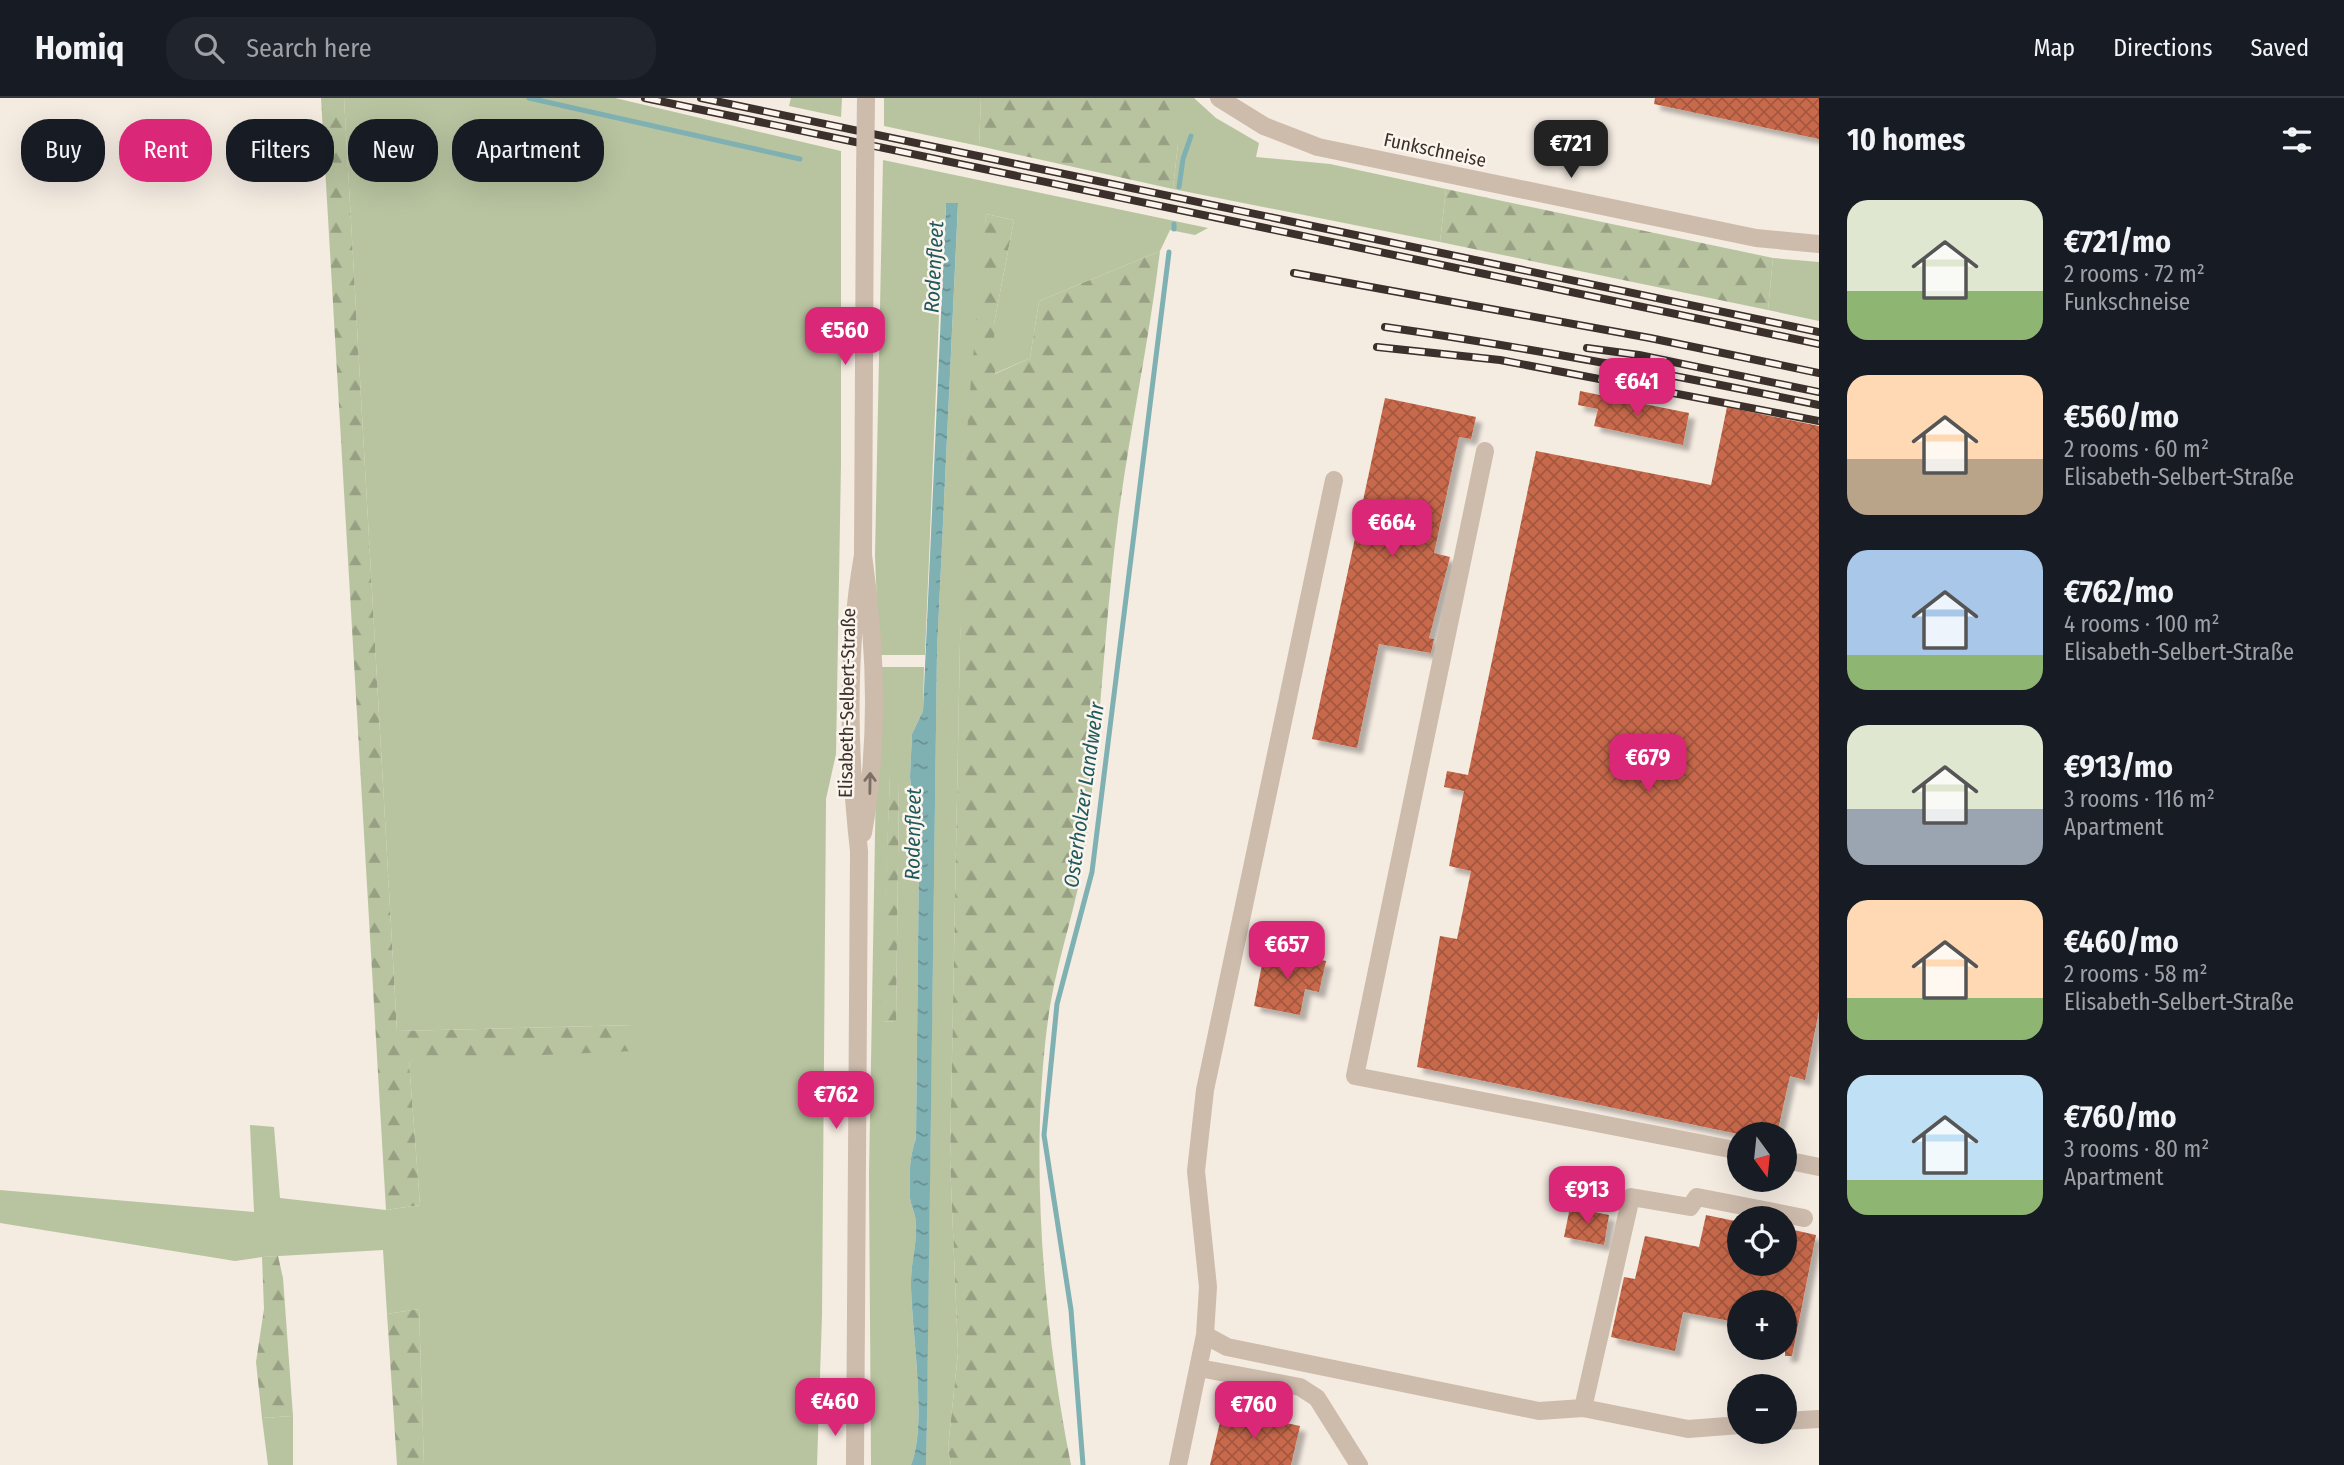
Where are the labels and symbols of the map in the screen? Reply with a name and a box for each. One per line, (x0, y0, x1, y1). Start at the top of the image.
pin: €721 (1530, 120, 1612, 180)
street label: Funkschneise (1382, 128, 1488, 172)
water label: Rodenfleet (919, 220, 949, 314)
pin: €560 (804, 308, 886, 367)
pin: €641 (1596, 358, 1678, 418)
pin: €664 (1351, 500, 1433, 559)
street label: Elisabeth-Selbert-Straße (834, 608, 860, 798)
water label: Osterholzer Landwehr (1058, 700, 1110, 889)
pin: €679 (1607, 734, 1689, 794)
one-way arrow (863, 772, 876, 795)
water label: Rodenfleet (899, 788, 927, 880)
pin: €657 (1246, 922, 1328, 981)
pin: €762 (795, 1072, 877, 1131)
north arrow (1727, 1122, 1797, 1192)
pin: €913 (1546, 1166, 1628, 1226)
pin: €460 (794, 1378, 876, 1438)
pin: €760 (1213, 1382, 1295, 1441)

